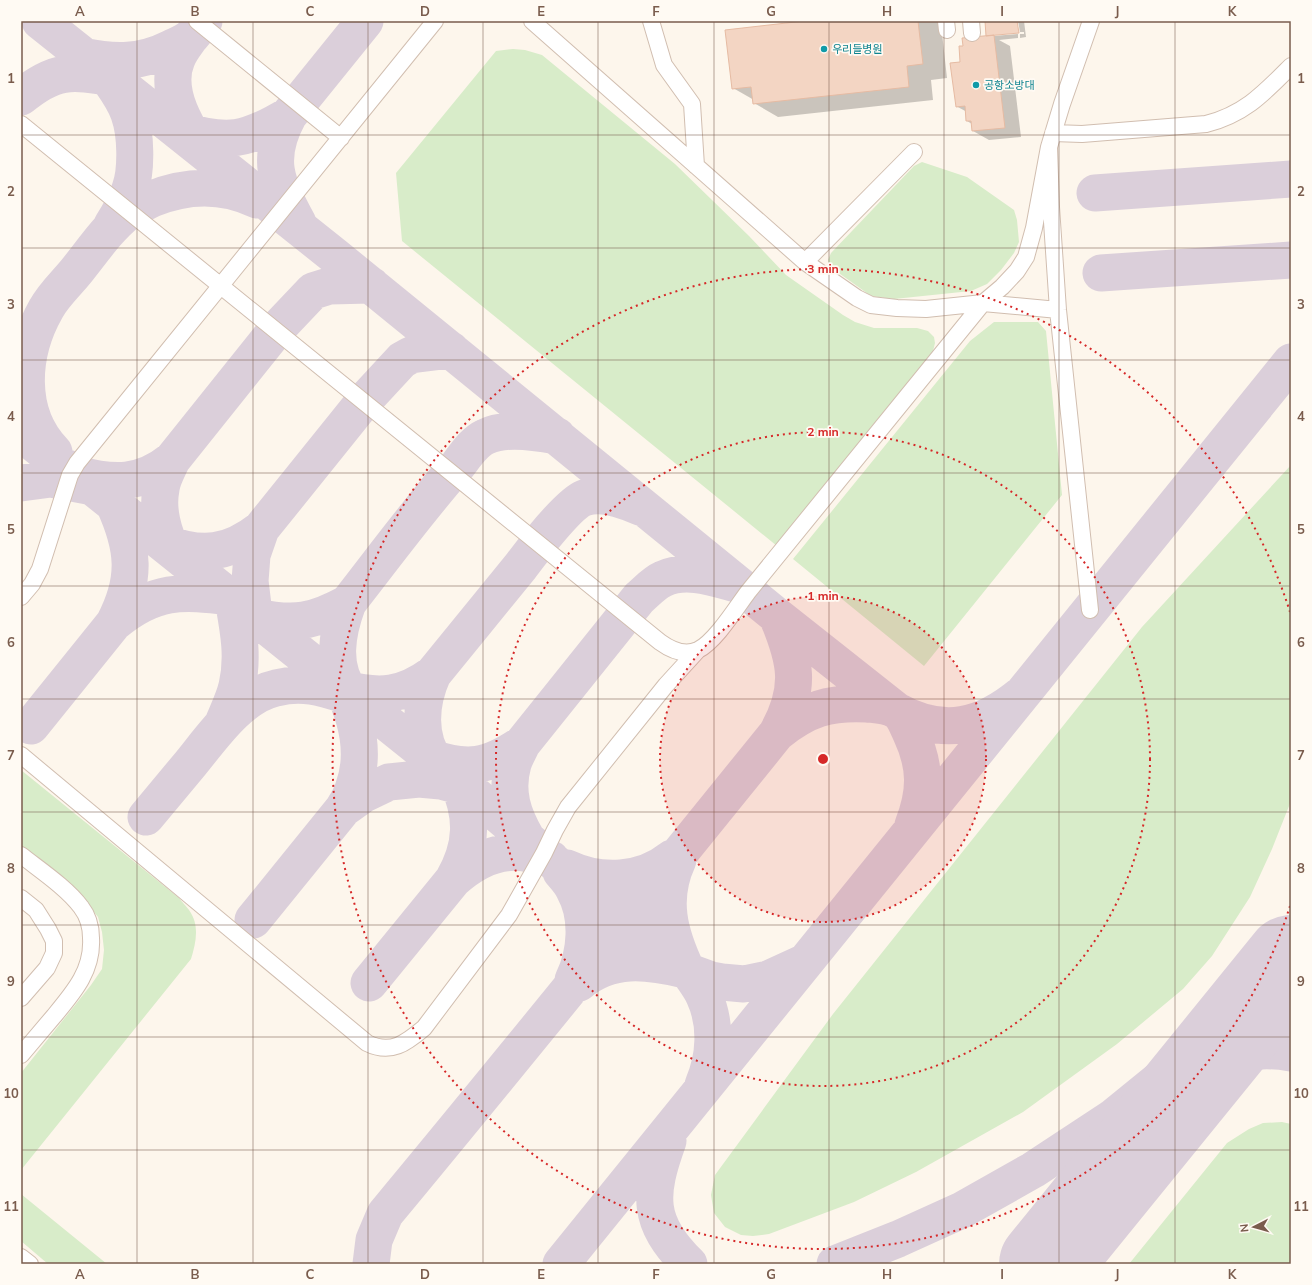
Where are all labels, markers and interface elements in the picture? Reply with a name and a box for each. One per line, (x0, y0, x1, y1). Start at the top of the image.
text: A (75, 3, 85, 19)
text: B (191, 3, 200, 19)
text: C (306, 3, 315, 19)
text: D (420, 3, 430, 19)
text: E (537, 3, 545, 19)
text: F (652, 3, 660, 19)
text: G (766, 3, 776, 19)
text: H (882, 3, 892, 19)
text: I (1000, 3, 1004, 19)
text: J (1115, 3, 1119, 19)
text: K (1228, 3, 1238, 19)
place label: 우리들병원 (832, 42, 883, 56)
marker: 우리들병원 (819, 44, 829, 54)
text: 1 (7, 70, 15, 86)
text: 1 (1297, 70, 1305, 86)
place label: 공항소방대 (984, 78, 1035, 92)
marker: 공항소방대 (971, 80, 981, 90)
text: 2 (7, 183, 15, 199)
text: 2 (1297, 183, 1305, 199)
text: 3 min (807, 261, 839, 276)
text: 3 (7, 296, 15, 312)
text: 3 (1297, 296, 1305, 312)
text: 4 (7, 408, 15, 424)
text: 4 (1297, 408, 1305, 424)
text: 2 min (807, 424, 839, 439)
text: 5 (7, 521, 15, 537)
text: 5 (1297, 521, 1305, 537)
text: 1 min (807, 588, 839, 603)
text: 6 (7, 634, 15, 650)
text: 6 (1297, 634, 1305, 650)
text: 7 (7, 747, 15, 763)
text: 7 (1297, 747, 1305, 763)
centre of rings (816, 752, 830, 766)
text: 8 (7, 860, 15, 876)
text: 8 (1297, 860, 1305, 876)
text: 9 (7, 973, 15, 989)
text: 9 (1297, 973, 1305, 989)
text: 10 (3, 1085, 19, 1101)
text: 10 (1293, 1085, 1309, 1101)
text: 11 (3, 1198, 19, 1214)
text: 11 (1293, 1198, 1309, 1214)
north arrow (1234, 1207, 1274, 1247)
text: N (1237, 1223, 1251, 1233)
text: A (75, 1266, 85, 1282)
text: B (191, 1266, 200, 1282)
text: C (306, 1266, 315, 1282)
text: D (420, 1266, 430, 1282)
text: E (537, 1266, 545, 1282)
text: F (652, 1266, 660, 1282)
text: G (766, 1266, 776, 1282)
text: H (882, 1266, 892, 1282)
text: I (1000, 1266, 1004, 1282)
text: J (1115, 1266, 1119, 1282)
text: K (1228, 1266, 1238, 1282)

